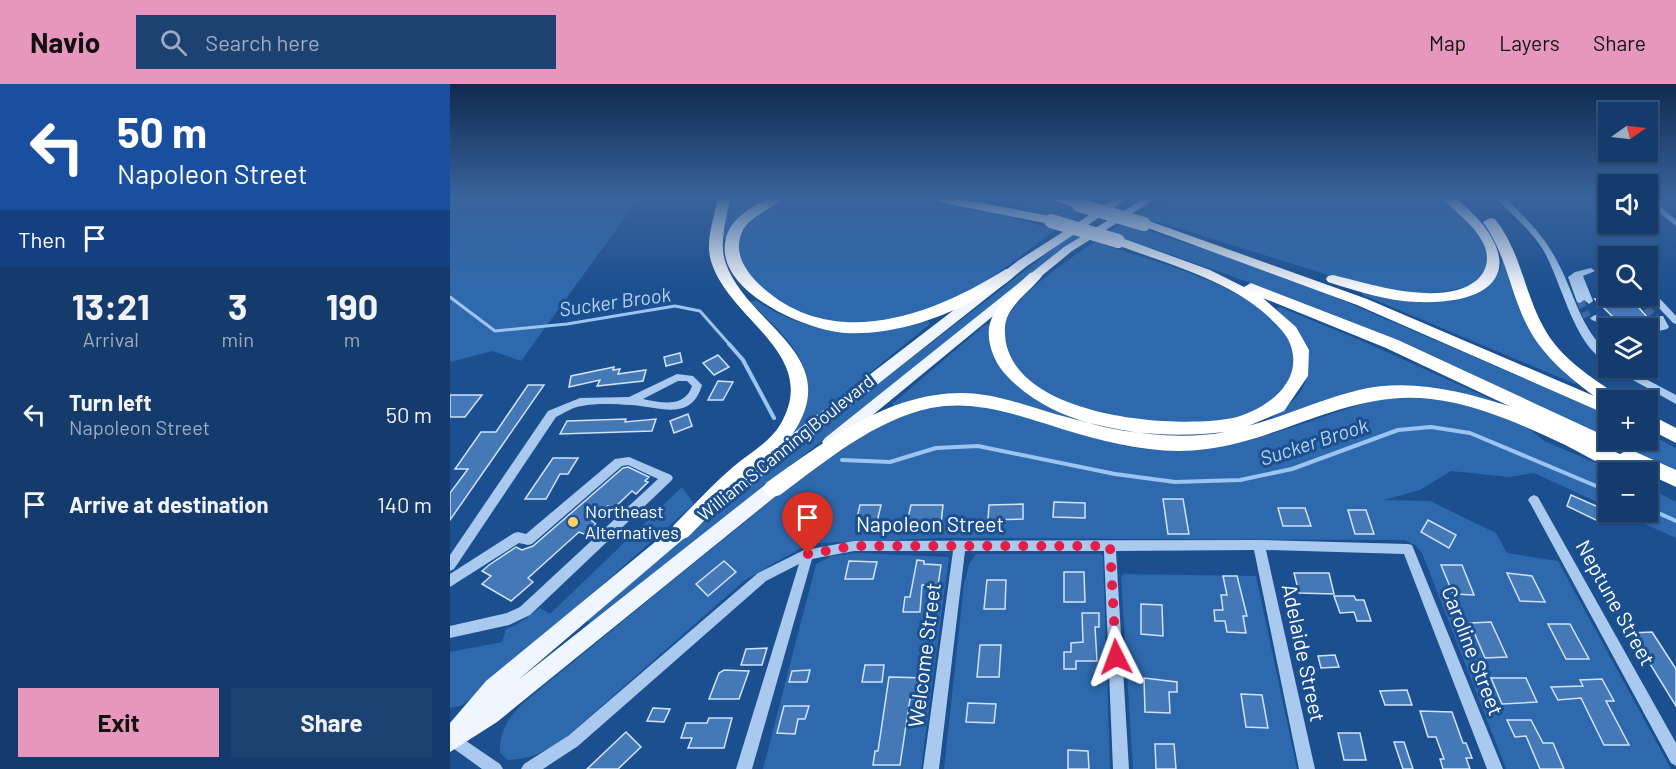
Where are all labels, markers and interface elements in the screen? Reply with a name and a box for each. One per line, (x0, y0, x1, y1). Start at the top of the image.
search box (136, 15, 556, 69)
text: Navio (30, 25, 100, 59)
icon: search (157, 26, 190, 59)
text: Search here (205, 29, 320, 55)
text: Map (1429, 30, 1466, 55)
text: Layers (1499, 30, 1560, 55)
text: Share (1593, 30, 1646, 55)
north arrow (1598, 102, 1658, 162)
map controls (1598, 102, 1658, 522)
text: 50 m (117, 106, 207, 156)
icon: left (18, 108, 96, 186)
text: Napoleon Street (117, 157, 307, 189)
button: sound (1598, 174, 1658, 234)
icon: arrive (78, 222, 111, 255)
text: Then (18, 226, 66, 252)
button: search (1598, 246, 1658, 306)
water label: Sucker Brook (558, 281, 672, 321)
text: 13:21 (72, 284, 150, 327)
text: 3 (228, 284, 248, 327)
text: 190 (326, 284, 378, 327)
button: layers (1598, 318, 1658, 378)
text: Arrival (83, 327, 139, 351)
text: min (222, 327, 254, 351)
text: m (344, 327, 360, 351)
street label: William S Canning Boulevard (693, 369, 878, 525)
text: Turn left (69, 389, 152, 415)
button: + (1598, 390, 1658, 450)
icon: left (18, 398, 51, 431)
text: 50 m (386, 401, 432, 427)
water label: Sucker Brook (1257, 412, 1371, 470)
text: Napoleon Street (69, 415, 210, 439)
button: − (1598, 462, 1658, 522)
icon: arrive (18, 488, 51, 521)
text: Arrive at destination (69, 491, 268, 517)
text: 140 m (377, 491, 432, 517)
pin (782, 492, 833, 554)
place label: Northeast Alternatives (585, 500, 679, 543)
icon: arrive (791, 501, 824, 534)
street label: Napoleon Street (856, 511, 1004, 536)
marker: Northeast Alternatives (566, 515, 580, 529)
street label: Neptune Street (1571, 535, 1661, 669)
street label: Welcome Street (902, 581, 945, 729)
street label: Adelaide Street (1278, 581, 1331, 724)
street label: Caroline Street (1437, 582, 1510, 719)
position arrow (1084, 625, 1148, 689)
button: Exit (18, 688, 219, 757)
button: Share (231, 688, 432, 757)

